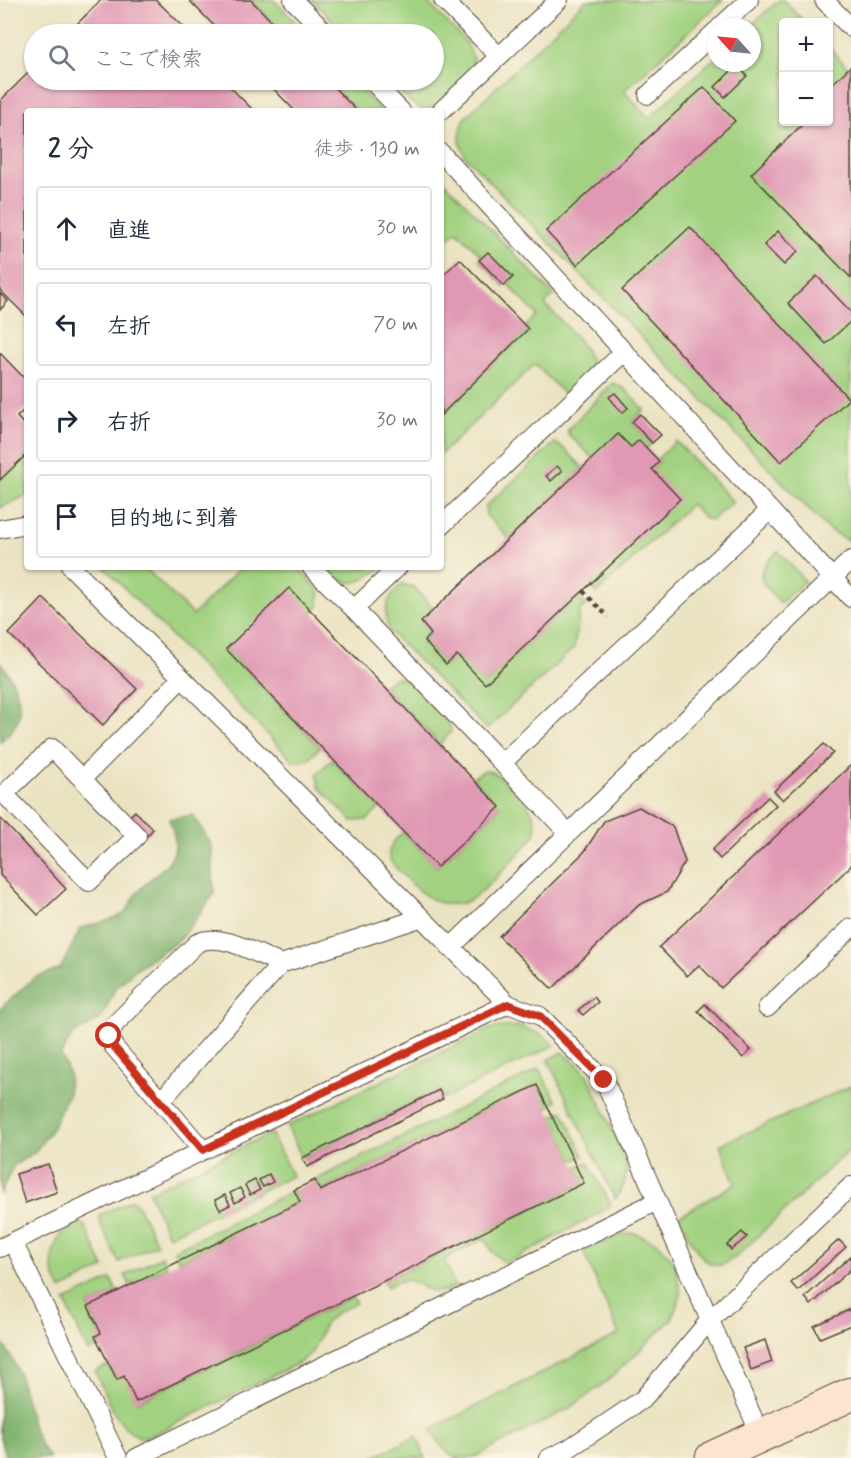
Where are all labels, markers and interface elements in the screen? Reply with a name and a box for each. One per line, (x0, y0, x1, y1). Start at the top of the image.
north arrow (707, 18, 761, 72)
map controls (779, 18, 833, 126)
button: + (779, 18, 833, 72)
search box (24, 24, 444, 90)
icon: search (45, 41, 78, 74)
text: ここで検索 (93, 46, 203, 74)
button: − (779, 72, 833, 126)
text: 2 分 (48, 133, 94, 167)
text: 徒歩 · 130 m (314, 136, 420, 163)
icon: ahead (50, 212, 83, 245)
text: 30 m (376, 215, 418, 242)
text: 直進 (107, 217, 151, 245)
icon: left (50, 308, 83, 341)
text: 70 m (373, 311, 418, 338)
text: 左折 (107, 313, 151, 341)
icon: right (50, 404, 83, 437)
text: 30 m (376, 407, 418, 434)
text: 右折 (107, 409, 151, 437)
icon: arrive (50, 500, 83, 533)
text: 目的地に到着 (107, 505, 239, 533)
route start (95, 1022, 121, 1048)
route end (590, 1066, 616, 1092)

